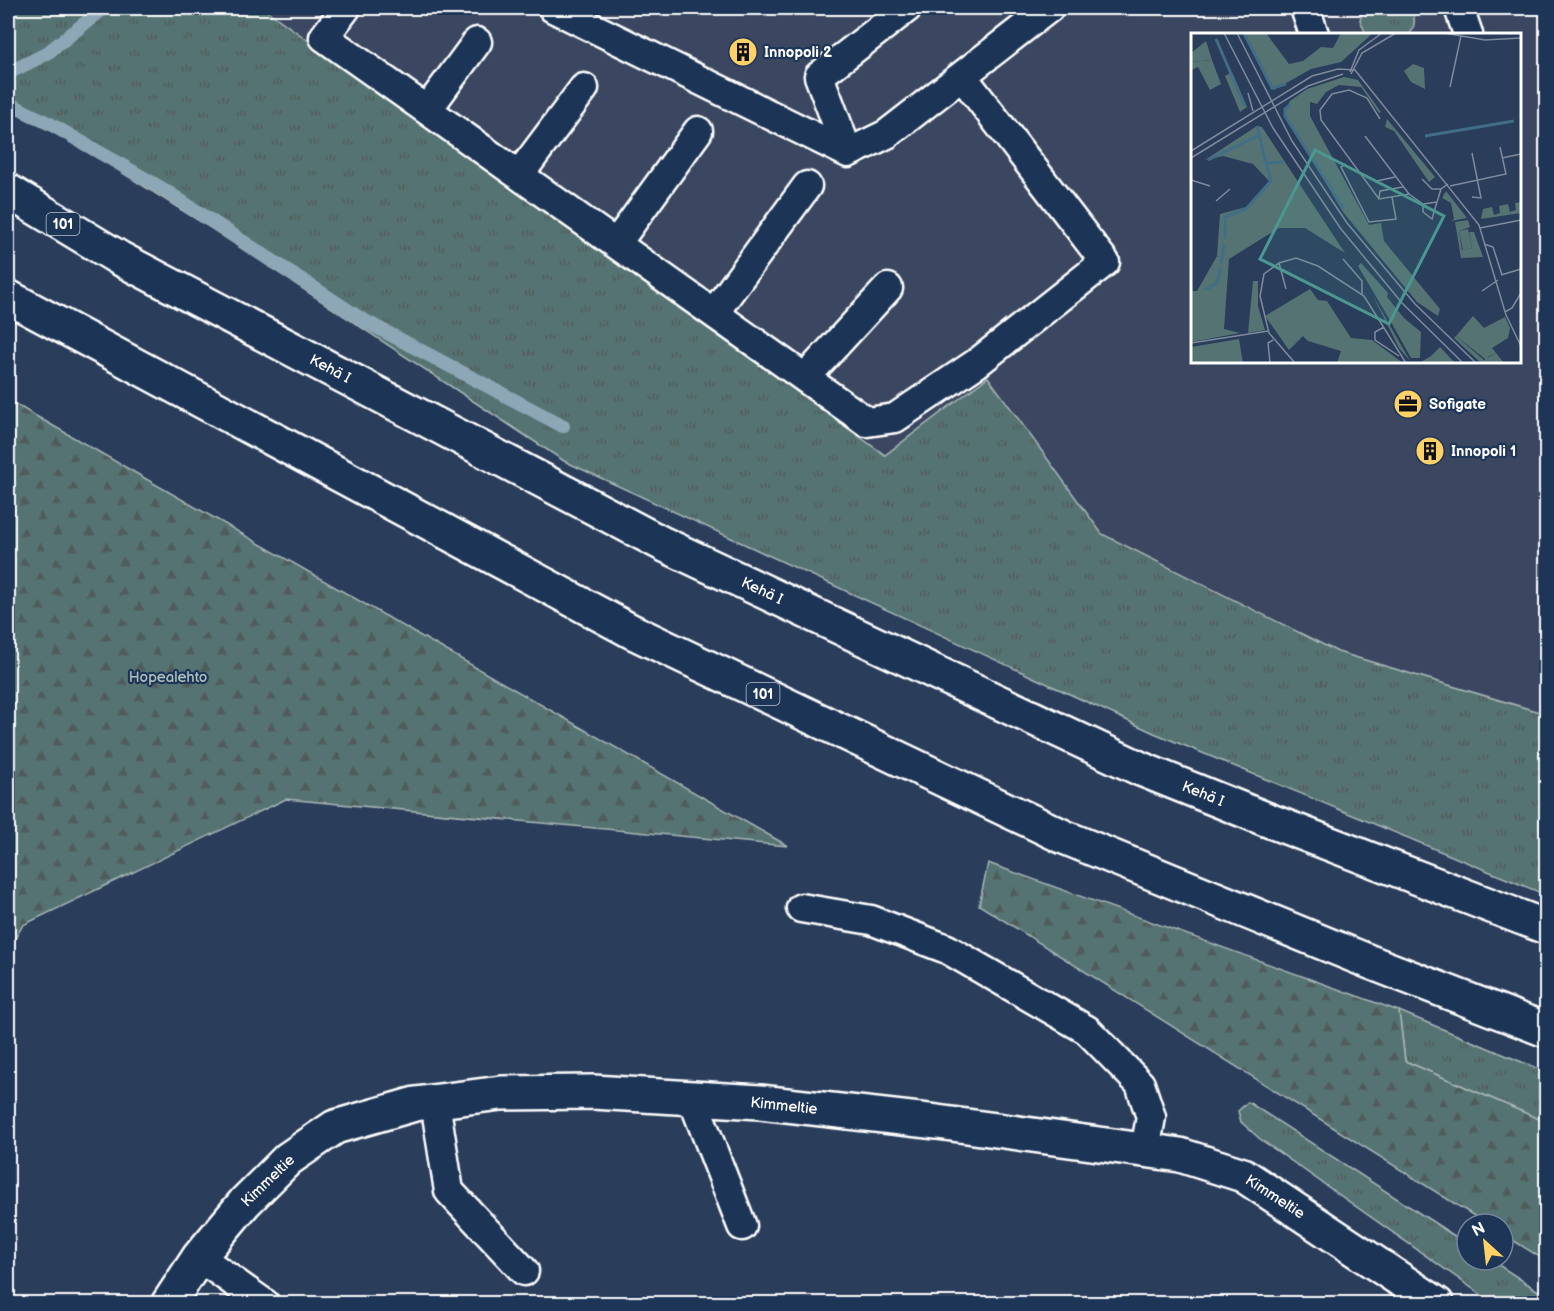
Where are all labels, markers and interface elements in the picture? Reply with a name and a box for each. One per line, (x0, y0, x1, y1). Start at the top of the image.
inset map (1191, 33, 1521, 363)
building icon: Innopoli 2 (727, 36, 759, 68)
place label: Innopoli 2 (764, 43, 832, 62)
road number: 101 (46, 213, 80, 235)
street label: Kehä I (306, 350, 354, 388)
office icon: Sofigate (1392, 388, 1424, 420)
place label: Sofigate (1429, 395, 1486, 414)
building icon: Innopoli 1 (1414, 435, 1446, 467)
place label: Innopoli 1 (1451, 442, 1516, 461)
street label: Kehä I (738, 573, 786, 609)
park label: Hopealehto (129, 668, 207, 687)
road number: 101 (746, 683, 780, 705)
street label: Kehä I (1179, 777, 1227, 811)
street label: Kimmeltie (750, 1093, 819, 1119)
street label: Kimmeltie (237, 1151, 299, 1211)
street label: Kimmeltie (1242, 1171, 1308, 1223)
north arrow (1455, 1212, 1515, 1272)
text: N (1469, 1219, 1489, 1241)

